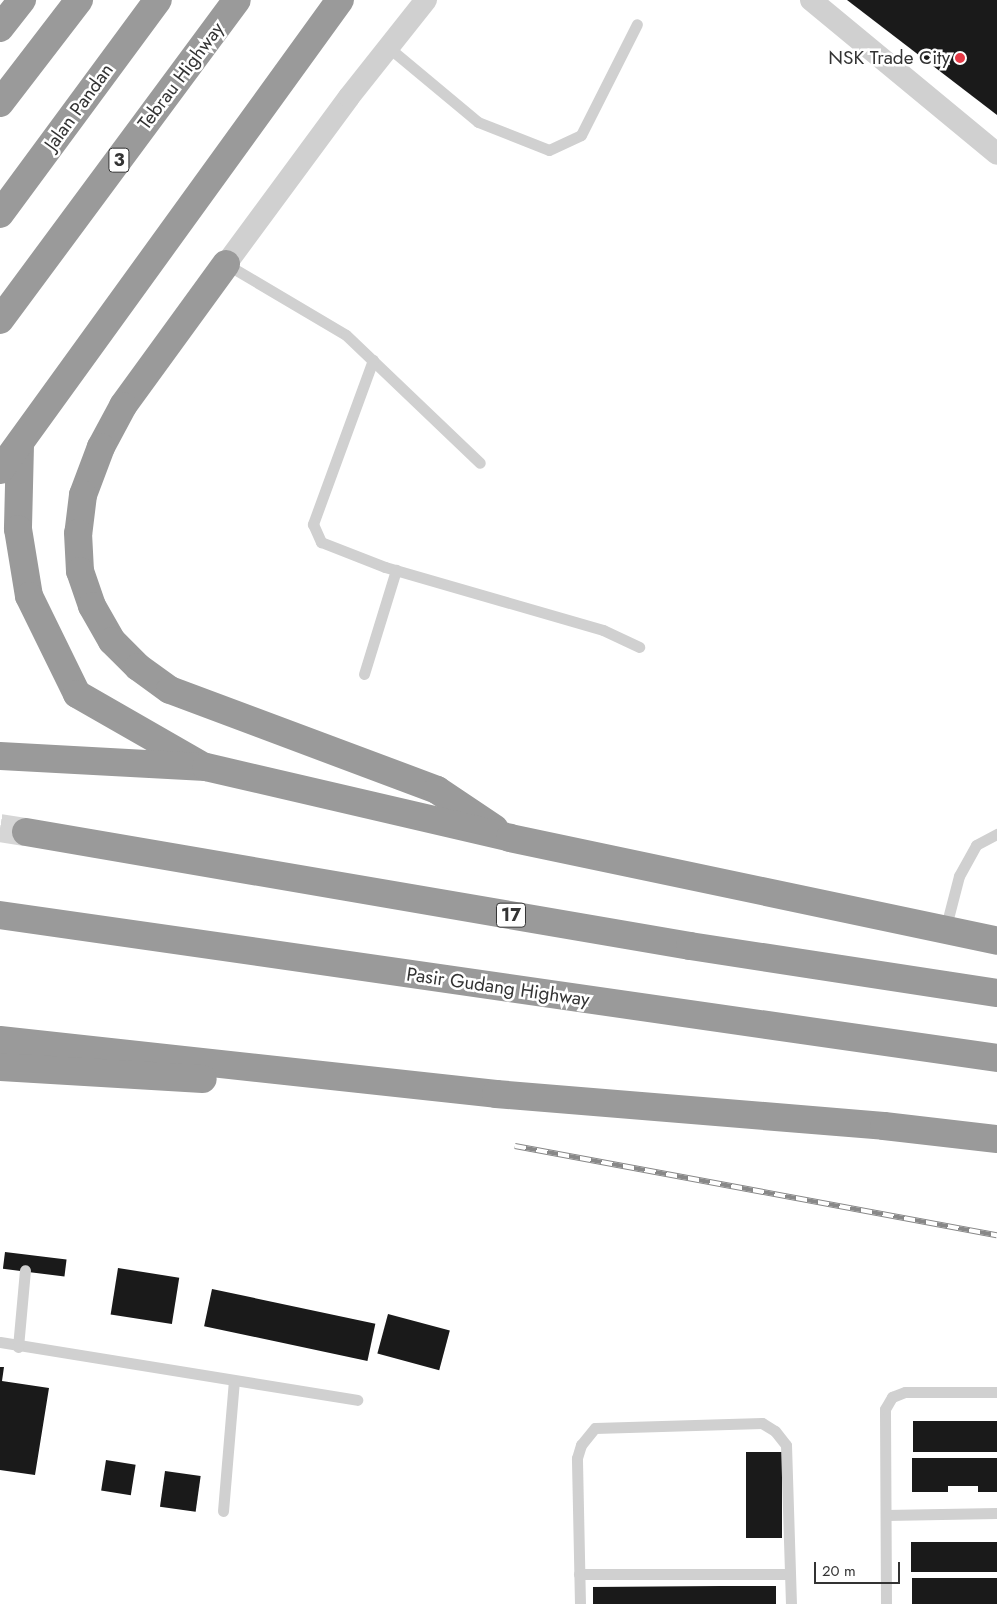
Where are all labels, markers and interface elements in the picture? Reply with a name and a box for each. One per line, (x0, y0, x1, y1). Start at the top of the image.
street label: Tebrau Highway (133, 18, 229, 134)
place label: NSK Trade City (828, 47, 950, 69)
marker: NSK Trade City (954, 52, 966, 64)
street label: Jalan Pandan (40, 59, 118, 155)
road number: 3 (108, 144, 130, 176)
road number: 17 (495, 900, 527, 930)
street label: Pasir Gudang Highway (405, 963, 591, 1011)
scale bar (817, 1552, 903, 1584)
text: 20 m (822, 1560, 856, 1582)

